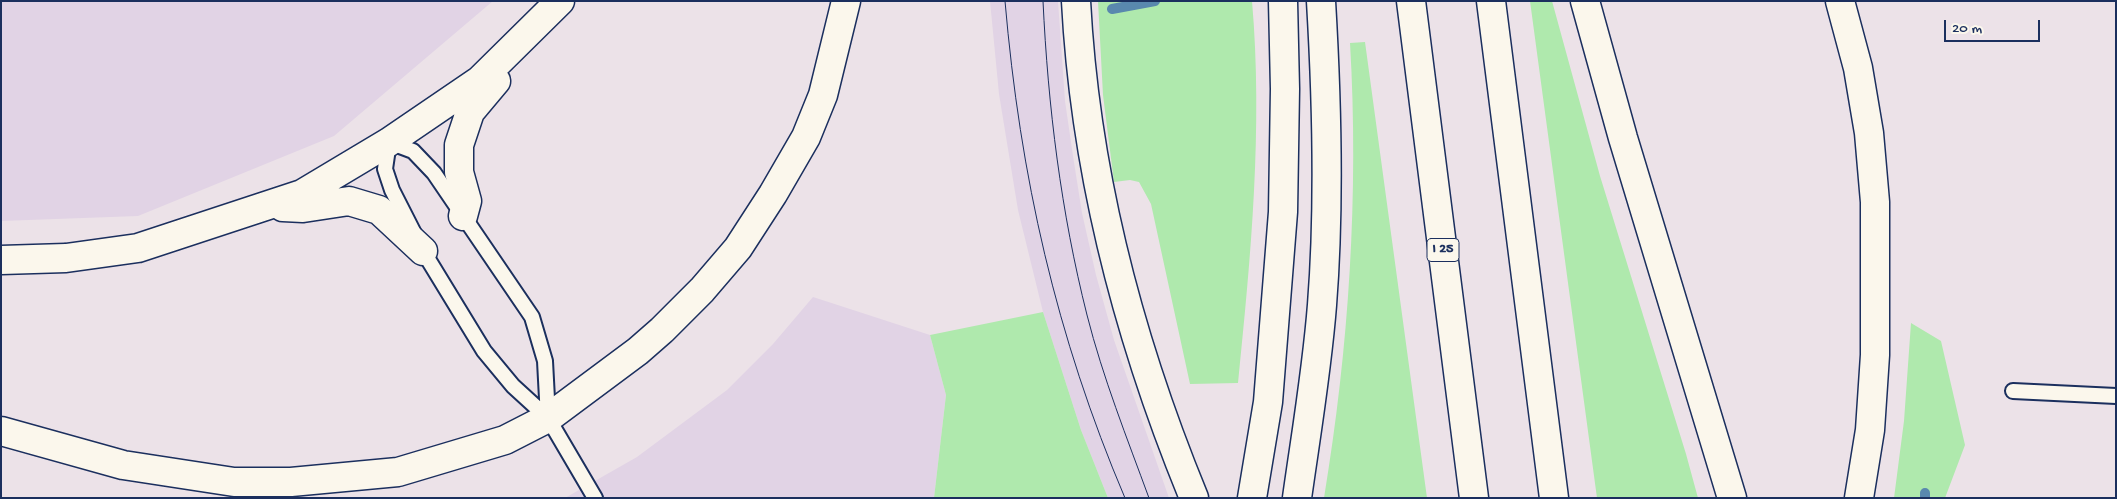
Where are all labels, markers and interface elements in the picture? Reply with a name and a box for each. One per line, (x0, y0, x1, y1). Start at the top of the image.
scale bar (1947, 10, 2043, 42)
text: 20 m (1952, 20, 1982, 38)
road number: I 25 (1427, 238, 1459, 262)

